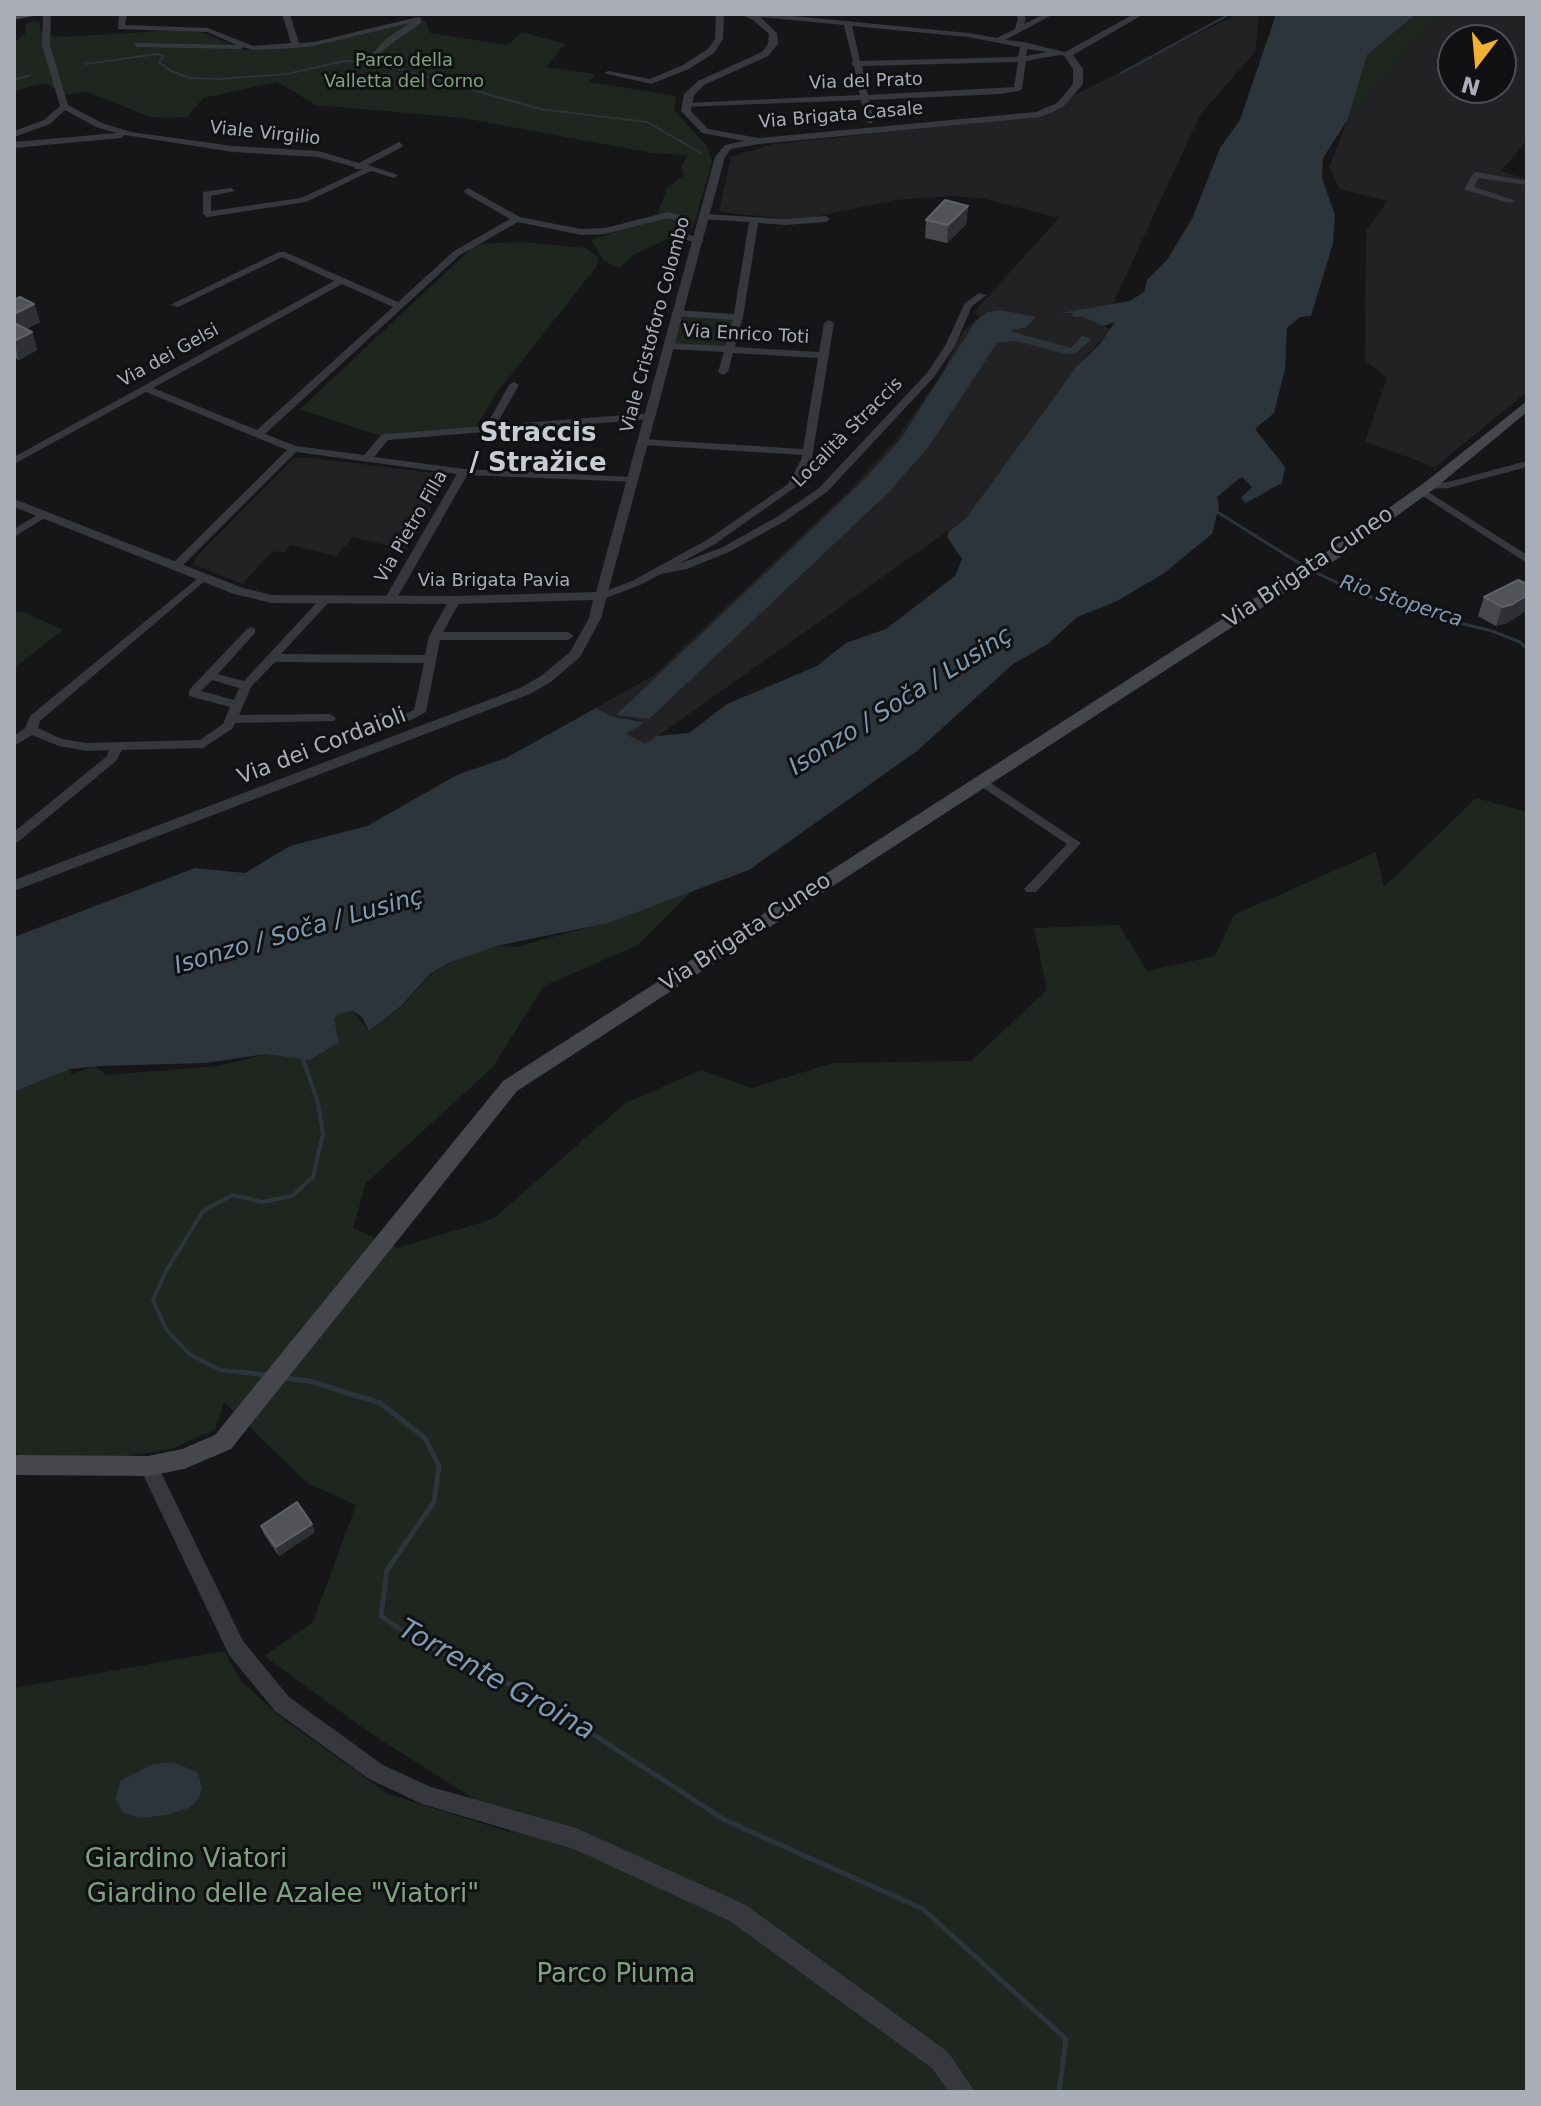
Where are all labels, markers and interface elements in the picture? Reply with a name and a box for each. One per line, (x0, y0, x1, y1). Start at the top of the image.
north arrow (1437, 24, 1517, 104)
park label: Parco della Valletta del Corno (324, 50, 484, 92)
street label: Via del Prato (809, 69, 923, 95)
text: N (1459, 71, 1483, 100)
street label: Via Brigata Casale (758, 98, 924, 134)
street label: Viale Virgilio (209, 117, 321, 151)
street label: Viale Cristoforo Colombo (617, 215, 695, 435)
street label: Via dei Gelsi (115, 320, 223, 392)
street label: Via Enrico Toti (682, 321, 810, 349)
street label: Località Straccis (789, 374, 907, 492)
district label: Straccis / Stražice (469, 418, 607, 480)
street label: Via Pietro Filla (371, 467, 453, 587)
street label: Via Brigata Cuneo (1219, 502, 1399, 634)
street label: Via Brigata Pavia (418, 570, 570, 592)
water label: Rio Stoperca (1337, 571, 1465, 633)
water label: Isonzo / Soča / Lusinç (784, 622, 1018, 782)
street label: Via dei Cordaioli (234, 703, 410, 791)
street label: Via Brigata Cuneo (656, 868, 836, 998)
water label: Isonzo / Soča / Lusinç (171, 883, 427, 981)
water label: Torrente Groina (392, 1613, 600, 1749)
park label: Giardino Viatori (85, 1844, 287, 1876)
park label: Giardino delle Azalee "Viatori" (87, 1879, 479, 1911)
park label: Parco Piuma (536, 1959, 696, 1991)

